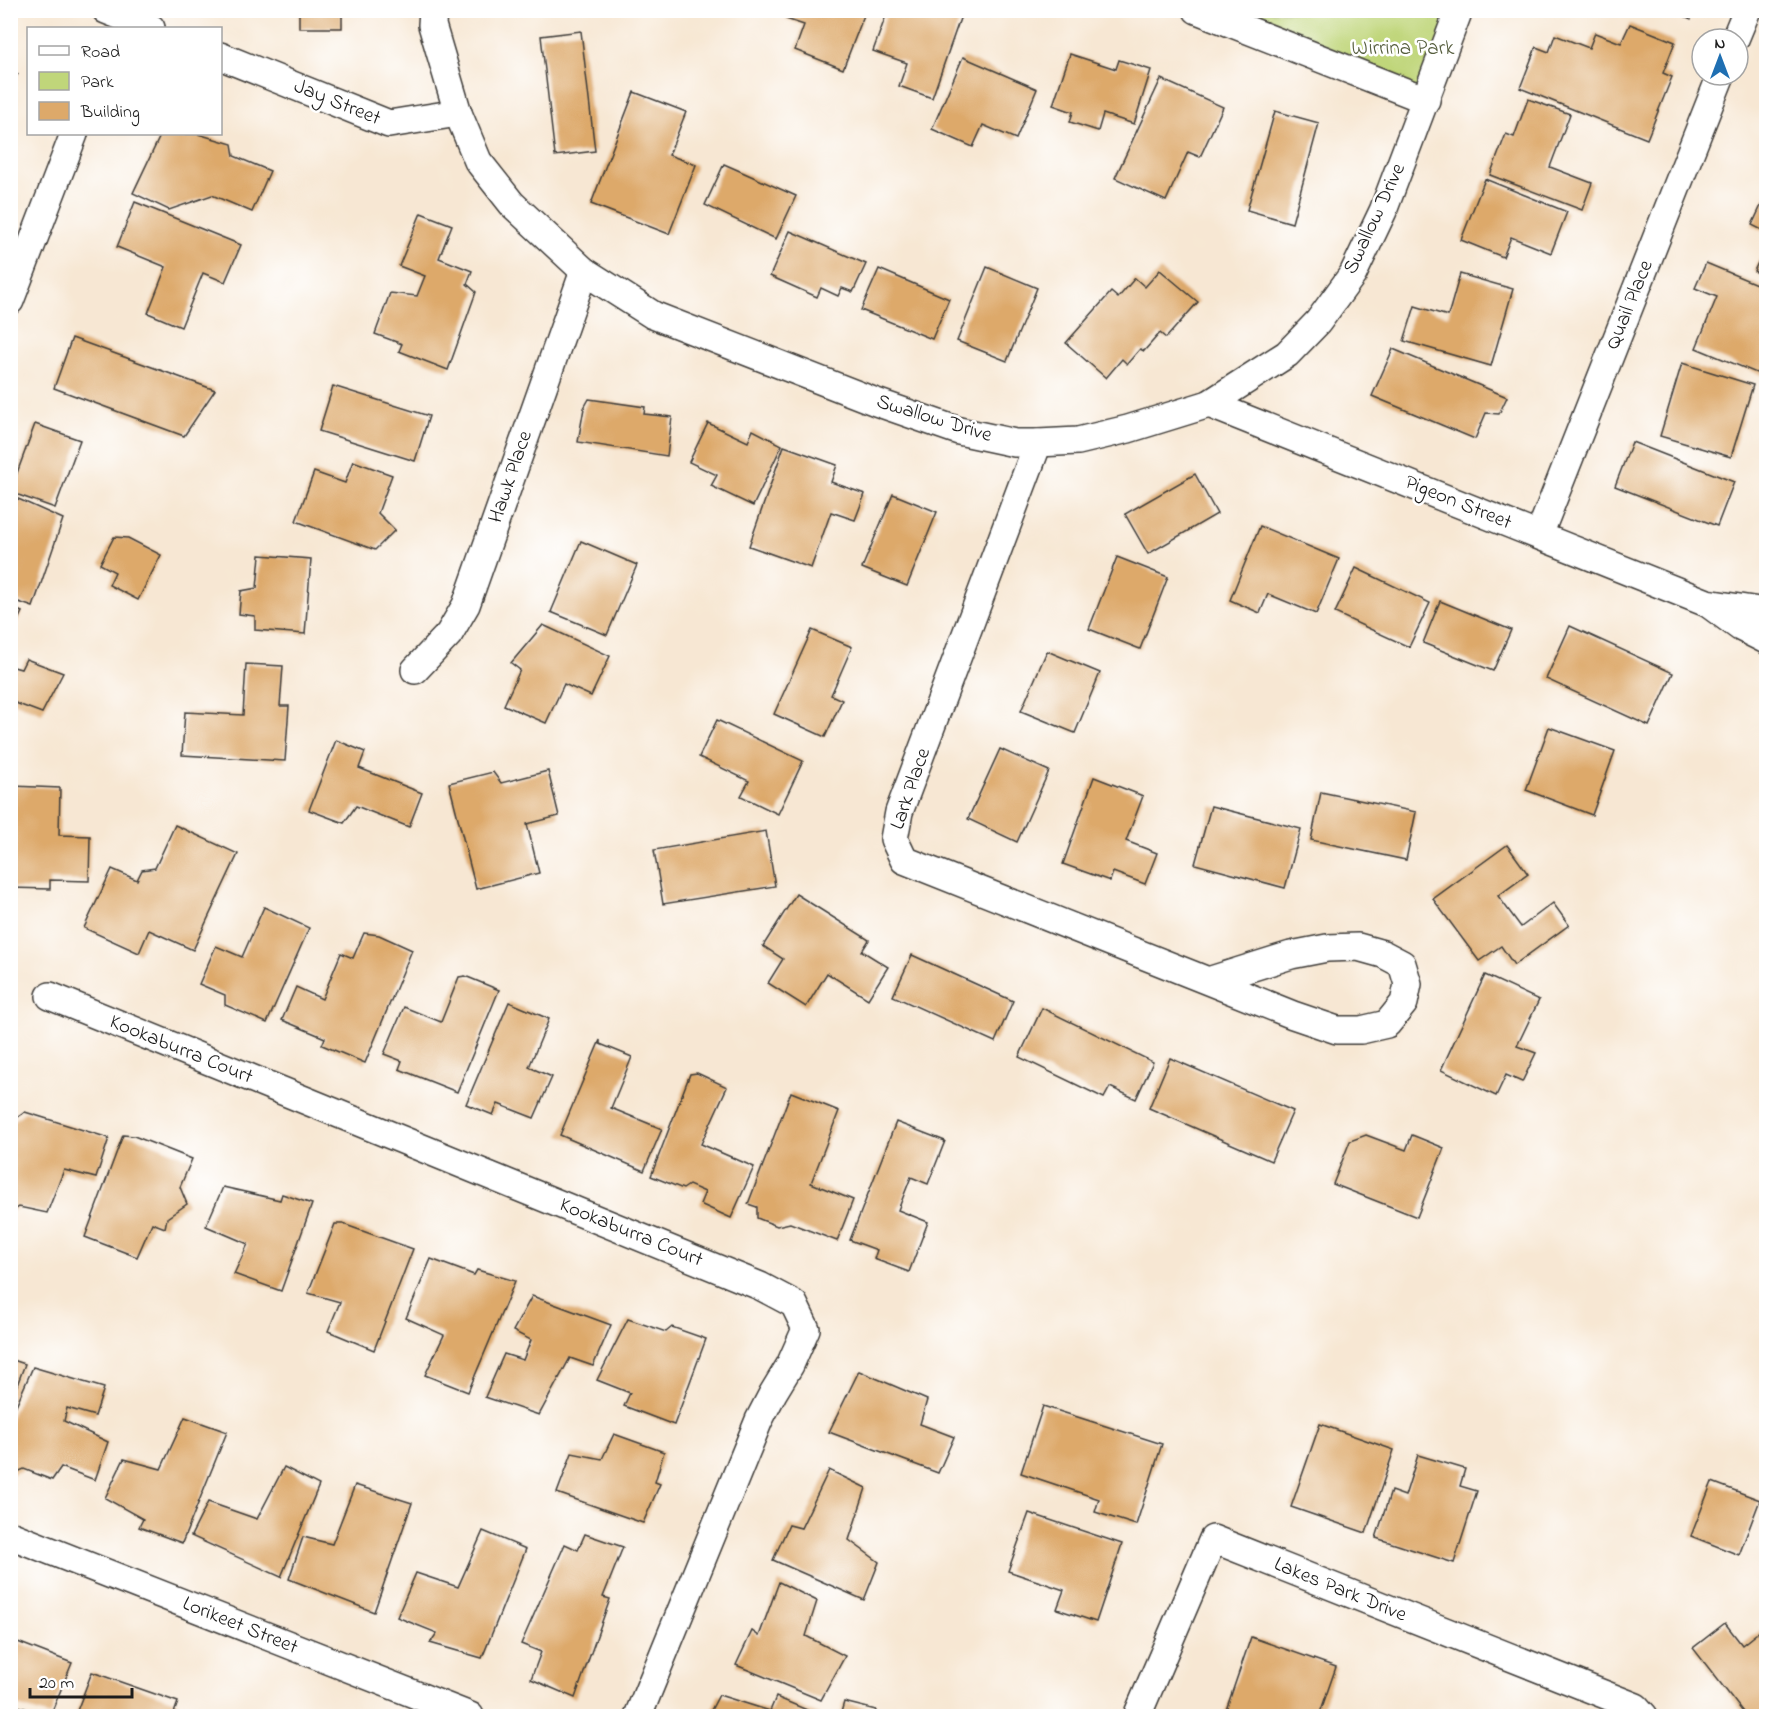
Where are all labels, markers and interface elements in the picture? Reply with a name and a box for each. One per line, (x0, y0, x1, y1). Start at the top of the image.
legend (27, 27, 222, 135)
north arrow (1690, 27, 1750, 87)
text: N (1715, 32, 1726, 56)
park label: Wirrina Park (1352, 34, 1455, 64)
text: Road (81, 40, 120, 66)
text: Park (81, 70, 114, 96)
street label: Jay Street (288, 72, 385, 136)
text: Building (80, 100, 140, 127)
street label: Swallow Drive (1336, 158, 1414, 279)
street label: Quail Place (1599, 255, 1662, 354)
street label: Swallow Drive (872, 387, 996, 451)
street label: Hawk Place (481, 426, 541, 527)
street label: Pigeon Street (1399, 468, 1516, 540)
street label: Lark Place (883, 744, 939, 834)
street label: Kookaburra Court (105, 1008, 257, 1092)
street label: Kookaburra Court (555, 1191, 707, 1275)
street label: Lakes Park Drive (1269, 1550, 1411, 1630)
street label: Lorikeet Street (178, 1589, 302, 1663)
scale bar (30, 1661, 132, 1699)
text: 20 m (39, 1671, 74, 1697)

